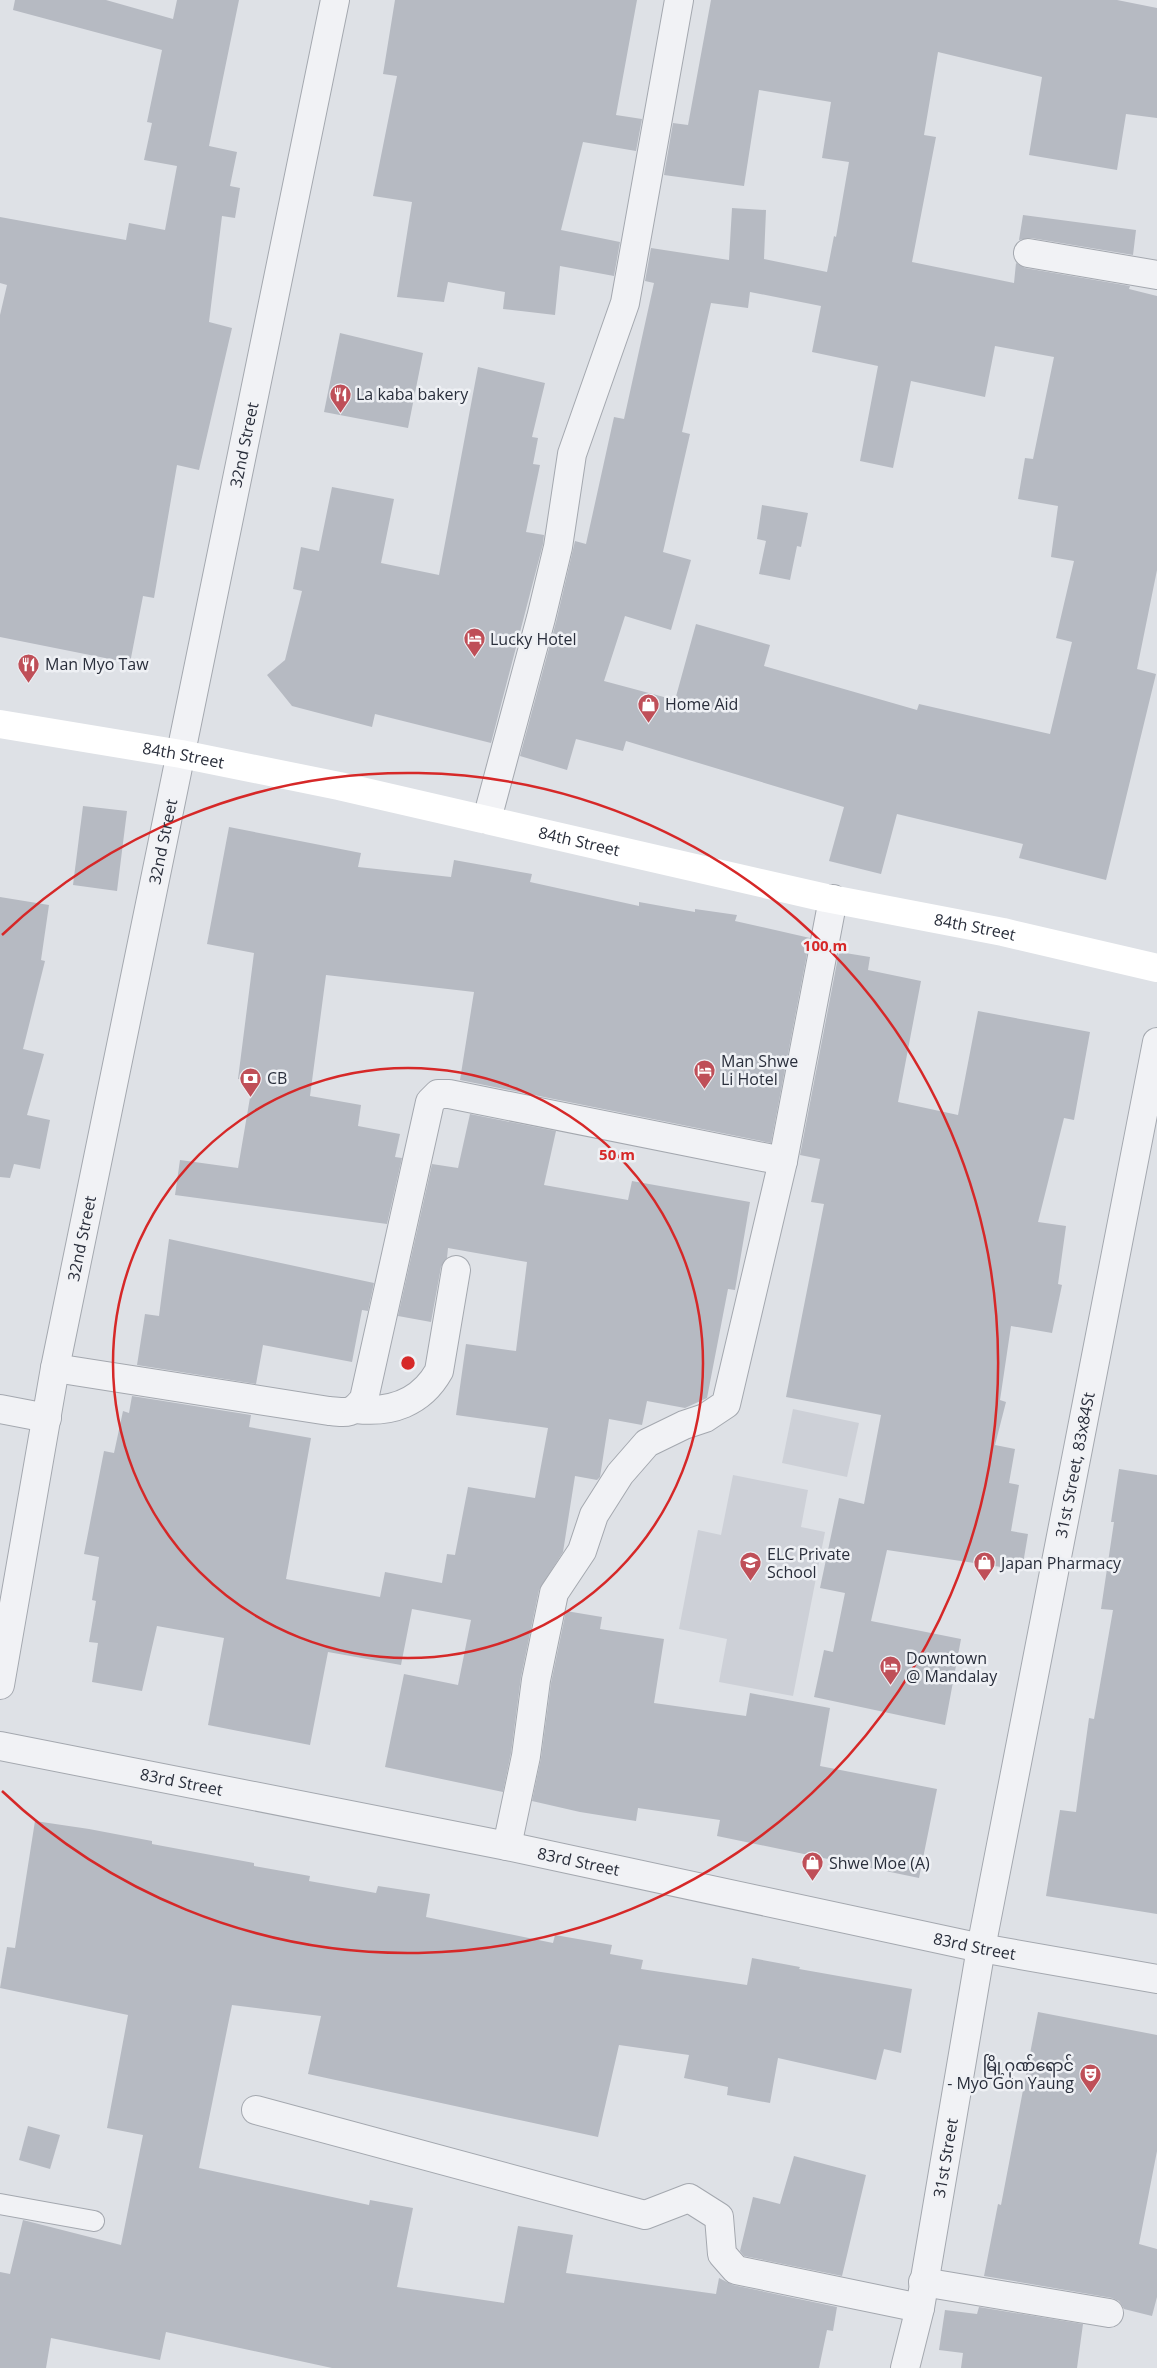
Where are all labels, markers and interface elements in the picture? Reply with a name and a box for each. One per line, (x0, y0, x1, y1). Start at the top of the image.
restaurant icon: La kaba bakery (328, 382, 352, 413)
place label: La kaba bakery (356, 383, 469, 405)
street label: 32nd Street (224, 400, 263, 490)
hotel icon: Lucky Hotel (462, 627, 486, 658)
place label: Lucky Hotel (490, 628, 577, 650)
restaurant icon: Man Myo Taw (17, 652, 41, 683)
place label: Man Myo Taw (45, 653, 149, 675)
shop icon: Home Aid (637, 692, 661, 723)
place label: Home Aid (665, 693, 738, 715)
street label: 84th Street (141, 737, 226, 774)
street label: 32nd Street (143, 797, 182, 886)
street label: 84th Street (536, 821, 622, 861)
street label: 84th Street (932, 908, 1018, 946)
text: 100 m (803, 935, 847, 955)
place label: Man Shwe Li Hotel (721, 1050, 798, 1090)
hotel icon: Man Shwe Li Hotel (693, 1058, 717, 1089)
bank icon: CB (239, 1066, 263, 1097)
place label: CB (267, 1067, 287, 1089)
text: 50 m (599, 1144, 635, 1164)
street label: 32nd Street (62, 1193, 101, 1283)
centre of rings (399, 1354, 417, 1372)
street label: 31st Street, 83x84St (1050, 1390, 1100, 1540)
place label: ELC Private School (767, 1543, 850, 1583)
school or university icon: ELC Private School (739, 1551, 763, 1582)
shop icon: Japan Pharmacy (973, 1551, 997, 1582)
place label: Japan Pharmacy (999, 1552, 1122, 1574)
place label: Downtown @ Mandalay (906, 1647, 998, 1687)
hotel icon: Downtown @ Mandalay (878, 1655, 902, 1686)
street label: 83rd Street (138, 1763, 225, 1801)
street label: 83rd Street (535, 1842, 622, 1881)
shop icon: Shwe Moe (A) (801, 1851, 825, 1882)
place label: Shwe Moe (A) (829, 1852, 930, 1874)
street label: 83rd Street (931, 1927, 1018, 1965)
place label: မြို့ဂုဏ်ရောင် - Myo Gon Yaung (947, 2054, 1074, 2094)
theatre icon: မြို့ဂုဏ်ရောင် - Myo Gon Yaung (1078, 2062, 1102, 2093)
street label: 31st Street (928, 2116, 963, 2200)

